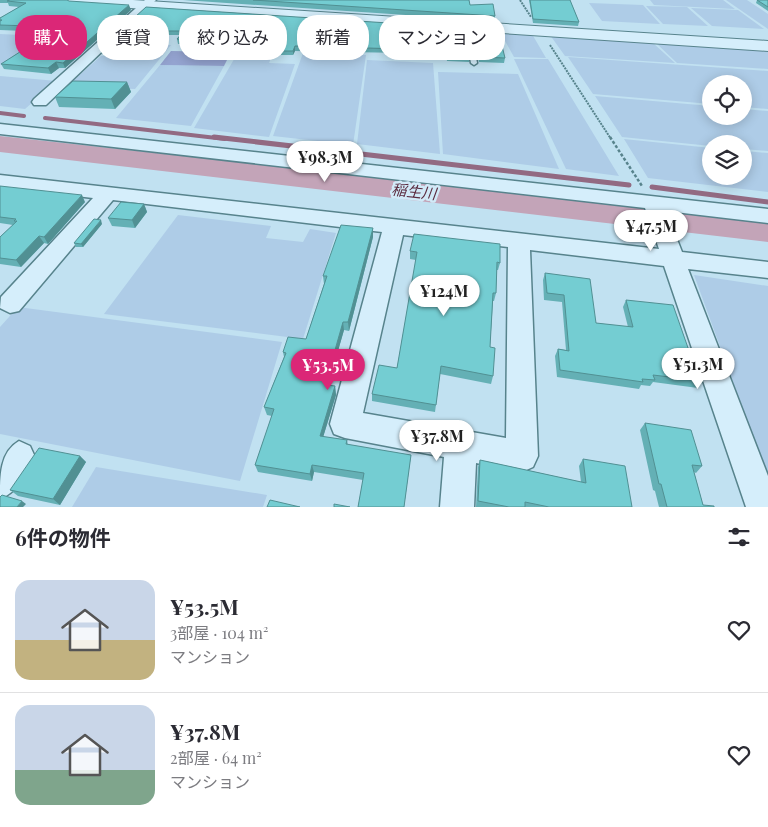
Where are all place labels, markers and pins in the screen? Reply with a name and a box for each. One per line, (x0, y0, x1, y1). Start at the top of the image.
pin: ¥98.3M (284, 140, 366, 183)
pin: ¥47.5M (610, 210, 692, 252)
pin: ¥124M (409, 274, 479, 317)
pin: ¥53.5M (287, 348, 369, 391)
pin: ¥51.3M (657, 348, 739, 390)
pin: ¥37.8M (396, 420, 478, 462)

